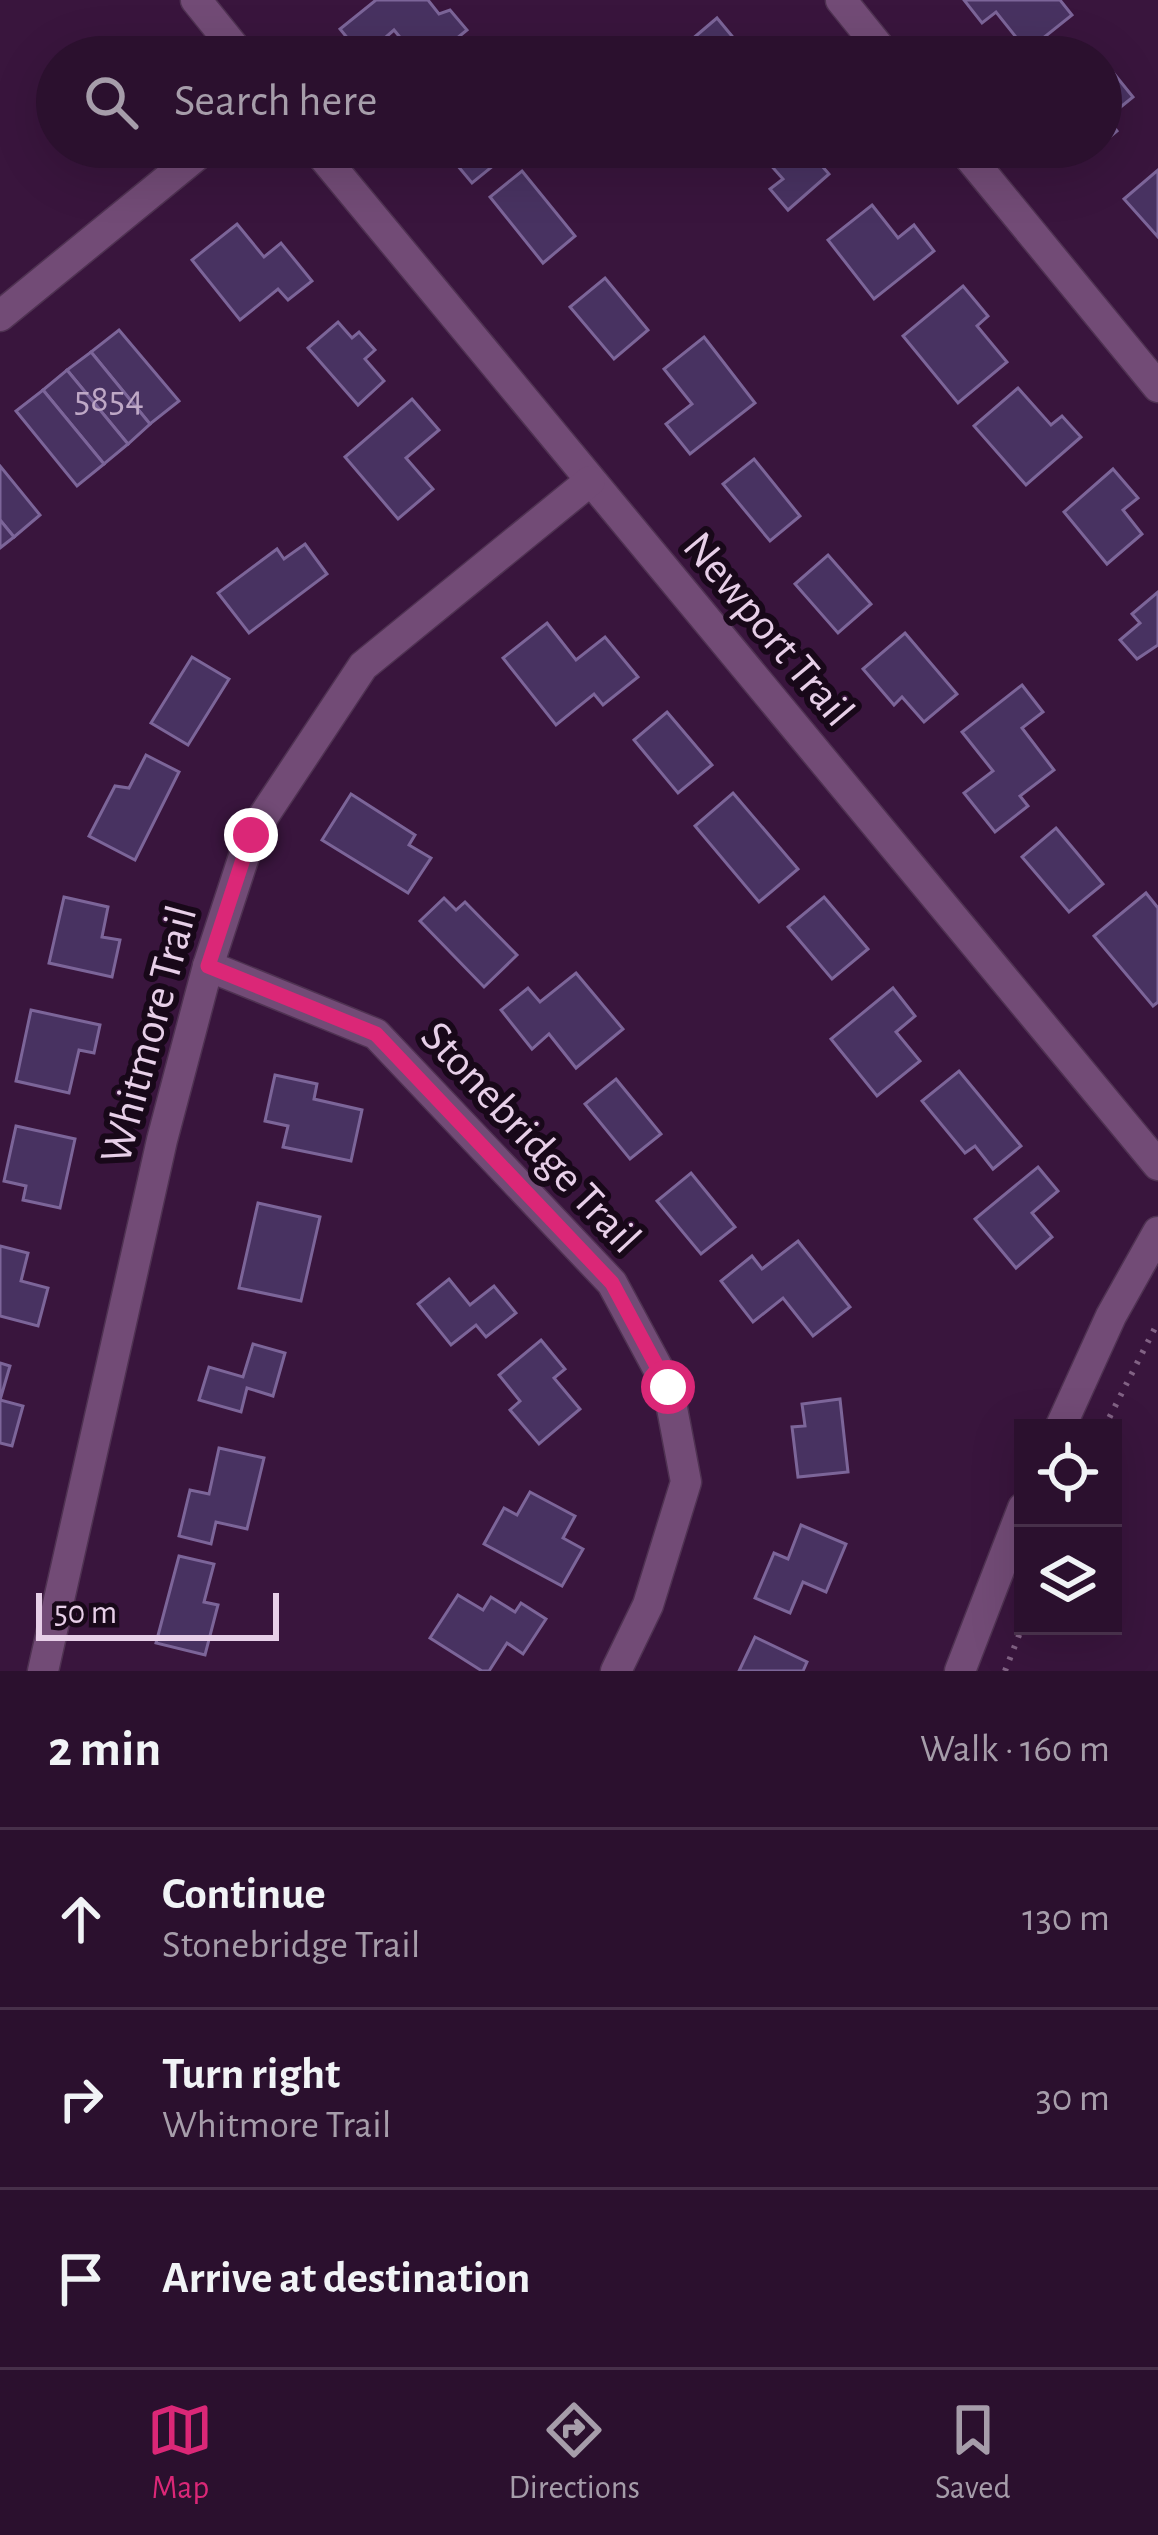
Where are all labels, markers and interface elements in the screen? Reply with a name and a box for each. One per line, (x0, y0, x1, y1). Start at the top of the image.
search box (36, 36, 1122, 168)
icon: search (78, 69, 144, 135)
text: Search here (174, 79, 377, 124)
house number: 5854 (74, 380, 144, 419)
street label: Newport Trail (674, 524, 862, 735)
route end (224, 808, 278, 862)
street label: Whitmore Trail (93, 901, 205, 1168)
street label: Stonebridge Trail (412, 1013, 648, 1262)
route start (641, 1360, 695, 1414)
map controls (1014, 1419, 1122, 1635)
button: locate (1014, 1419, 1122, 1527)
button: layers (1014, 1527, 1122, 1635)
scale bar (36, 1587, 279, 1640)
text: 50 m (54, 1597, 117, 1630)
text: 2 min (48, 1724, 161, 1775)
text: Walk · 160 m (920, 1730, 1110, 1769)
text: Continue (162, 1872, 326, 1917)
icon: ahead (48, 1886, 114, 1952)
text: 130 m (1022, 1899, 1110, 1938)
text: Stonebridge Trail (162, 1926, 420, 1965)
text: Turn right (162, 2052, 340, 2097)
icon: right (48, 2066, 114, 2132)
text: 30 m (1036, 2079, 1110, 2118)
text: Whitmore Trail (162, 2106, 391, 2145)
icon: arrive (48, 2246, 114, 2312)
text: Arrive at destination (162, 2256, 530, 2301)
tab: Map (147, 2397, 213, 2509)
tab: Directions (508, 2397, 640, 2509)
tab: Saved (935, 2397, 1010, 2509)

